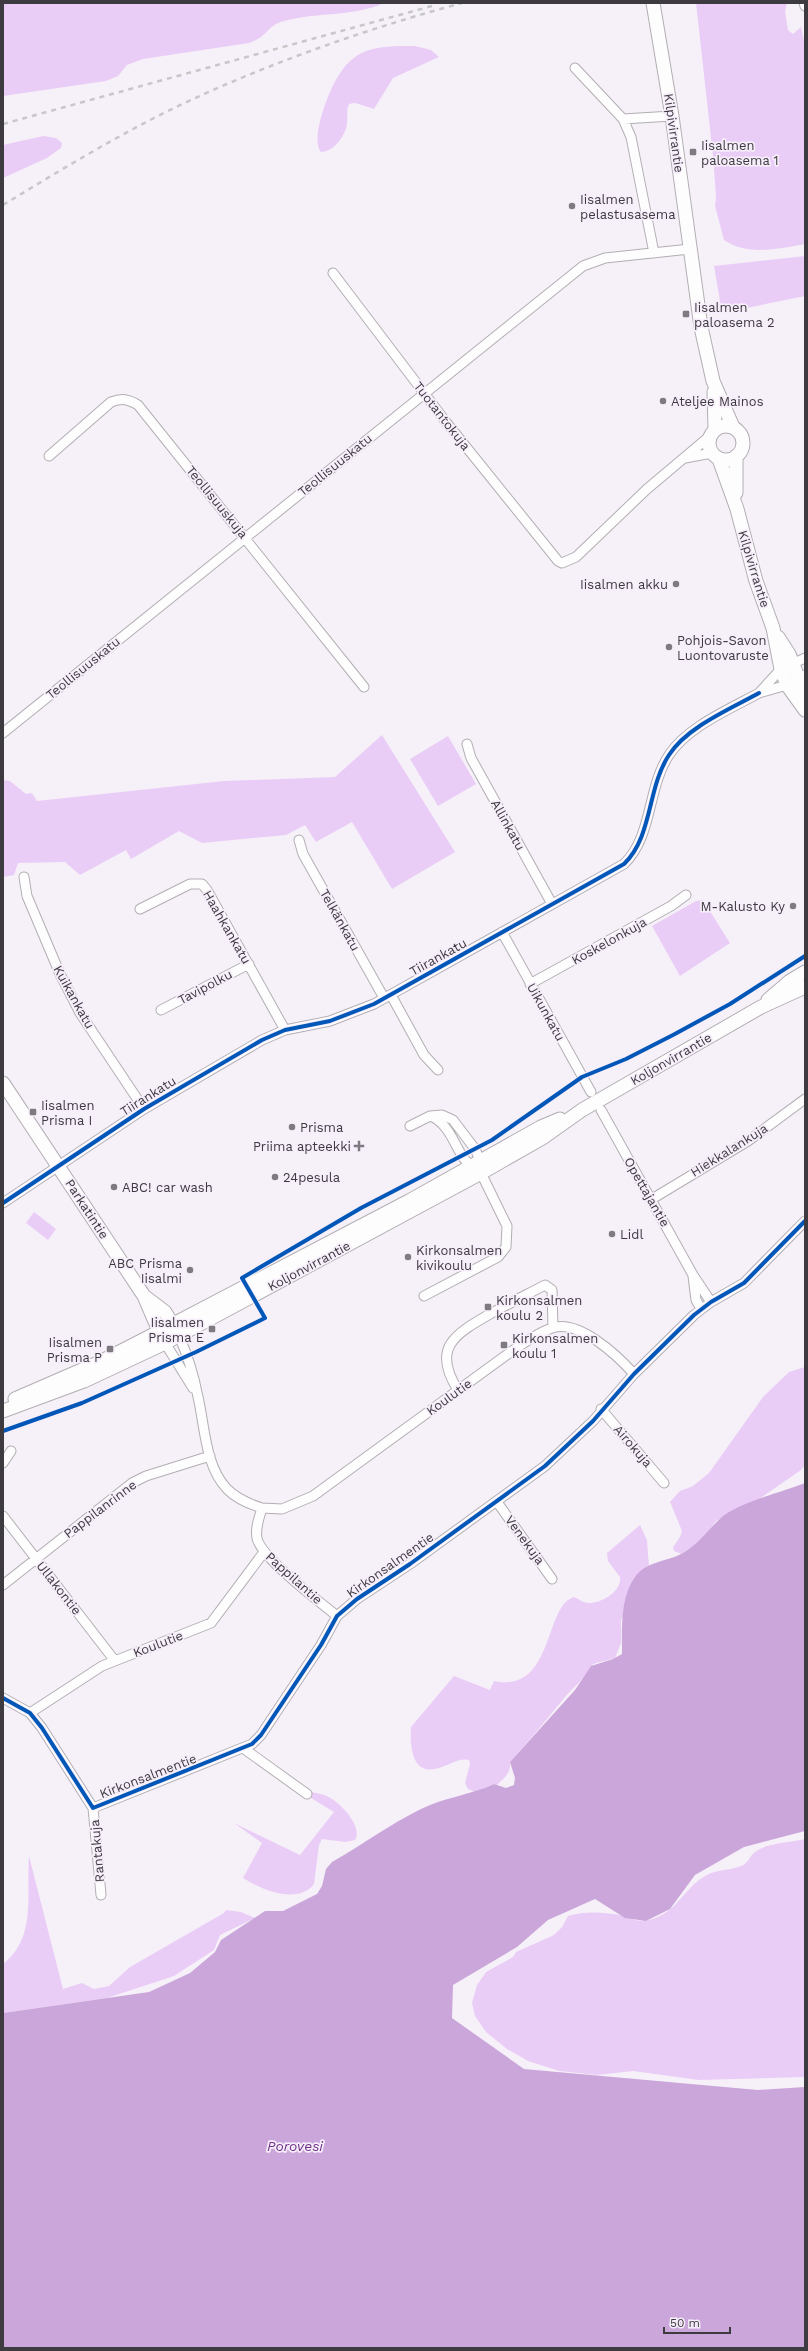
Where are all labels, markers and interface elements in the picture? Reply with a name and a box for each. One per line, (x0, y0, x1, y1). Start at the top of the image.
street label: Kilpivirrantie (661, 92, 687, 174)
place label: Iisalmen paloasema 1 (701, 138, 779, 168)
marker: Iisalmen paloasema 1 (688, 147, 698, 157)
place label: Iisalmen pelastusasema (580, 192, 676, 222)
marker: Iisalmen pelastusasema (567, 201, 577, 211)
place label: Iisalmen paloasema 2 (694, 300, 774, 330)
marker: Iisalmen paloasema 2 (681, 309, 691, 319)
street label: Tuotantokuja (411, 379, 474, 454)
place label: Ateljee Mainos (671, 394, 764, 409)
marker: Ateljee Mainos (658, 396, 668, 406)
street label: Teollisuuskatu (295, 431, 375, 499)
street label: Teollisuuskuja (183, 463, 251, 542)
street label: Kilpivirrantie (735, 529, 773, 609)
place label: Iisalmen akku (580, 577, 668, 592)
marker: Iisalmen akku (671, 579, 681, 589)
place label: Pohjois-Savon Luontovaruste (677, 633, 769, 663)
street label: Teollisuuskatu (43, 634, 123, 702)
marker: Pohjois-Savon Luontovaruste (664, 642, 674, 652)
street label: Allinkatu (488, 797, 528, 853)
street label: Telkänkatu (317, 886, 363, 954)
street label: Haahkankatu (200, 887, 254, 967)
place label: M-Kalusto Ky (700, 899, 785, 914)
marker: M-Kalusto Ky (788, 901, 798, 911)
street label: Koskelonkuja (569, 914, 650, 968)
street label: Tiirankatu (407, 935, 469, 979)
street label: Kuikankatu (50, 963, 98, 1031)
street label: Tavipolku (175, 966, 235, 1008)
street label: Uikunkatu (524, 980, 568, 1044)
street label: Koljonvirrantie (628, 1030, 714, 1088)
street label: Tiirankatu (117, 1073, 179, 1119)
place label: Iisalmen Prisma I (41, 1098, 94, 1128)
marker: Iisalmen Prisma I (28, 1107, 38, 1117)
place label: Prisma (300, 1120, 344, 1135)
street label: Hiekkalankuja (688, 1120, 771, 1180)
marker: Prisma (287, 1122, 297, 1132)
place label: Priima apteekki (253, 1139, 351, 1154)
marker: Priima apteekki (354, 1141, 364, 1151)
street label: Opettajantie (621, 1155, 673, 1229)
place label: 24pesula (283, 1170, 341, 1185)
marker: 24pesula (270, 1172, 280, 1182)
street label: Parkatintie (62, 1176, 112, 1242)
place label: ABC! car wash (122, 1180, 213, 1195)
marker: ABC! car wash (109, 1182, 119, 1192)
place label: Lidl (620, 1227, 643, 1242)
marker: Lidl (607, 1229, 617, 1239)
street label: Koljonvirrantie (265, 1238, 353, 1294)
place label: Kirkonsalmen kivikoulu (416, 1243, 502, 1273)
marker: Kirkonsalmen kivikoulu (403, 1252, 413, 1262)
place label: ABC Prisma Iisalmi (108, 1256, 183, 1286)
marker: ABC Prisma Iisalmi (185, 1265, 195, 1275)
place label: Kirkonsalmen koulu 2 (496, 1293, 582, 1323)
marker: Kirkonsalmen koulu 2 (483, 1302, 493, 1312)
place label: Iisalmen Prisma E (148, 1315, 204, 1345)
marker: Iisalmen Prisma E (207, 1324, 217, 1334)
place label: Kirkonsalmen koulu 1 (512, 1331, 598, 1361)
place label: Iisalmen Prisma P (47, 1335, 102, 1365)
marker: Kirkonsalmen koulu 1 (499, 1340, 509, 1350)
marker: Iisalmen Prisma P (105, 1344, 115, 1354)
street label: Koulutie (423, 1376, 475, 1418)
street label: Airokuja (611, 1422, 656, 1471)
street label: Pappilanrinne (61, 1477, 139, 1541)
street label: Venekuja (502, 1512, 548, 1568)
street label: Kirkonsalmentie (344, 1529, 436, 1601)
street label: Pappilantie (263, 1549, 325, 1607)
street label: Ullakontie (33, 1558, 85, 1618)
street label: Koulutie (131, 1628, 185, 1660)
street label: Kirkonsalmentie (97, 1751, 199, 1801)
street label: Rantakuja (87, 1818, 107, 1883)
water label: Porovesi (267, 2138, 323, 2154)
scale bar (664, 2309, 730, 2335)
text: 50 m (670, 2316, 700, 2330)

